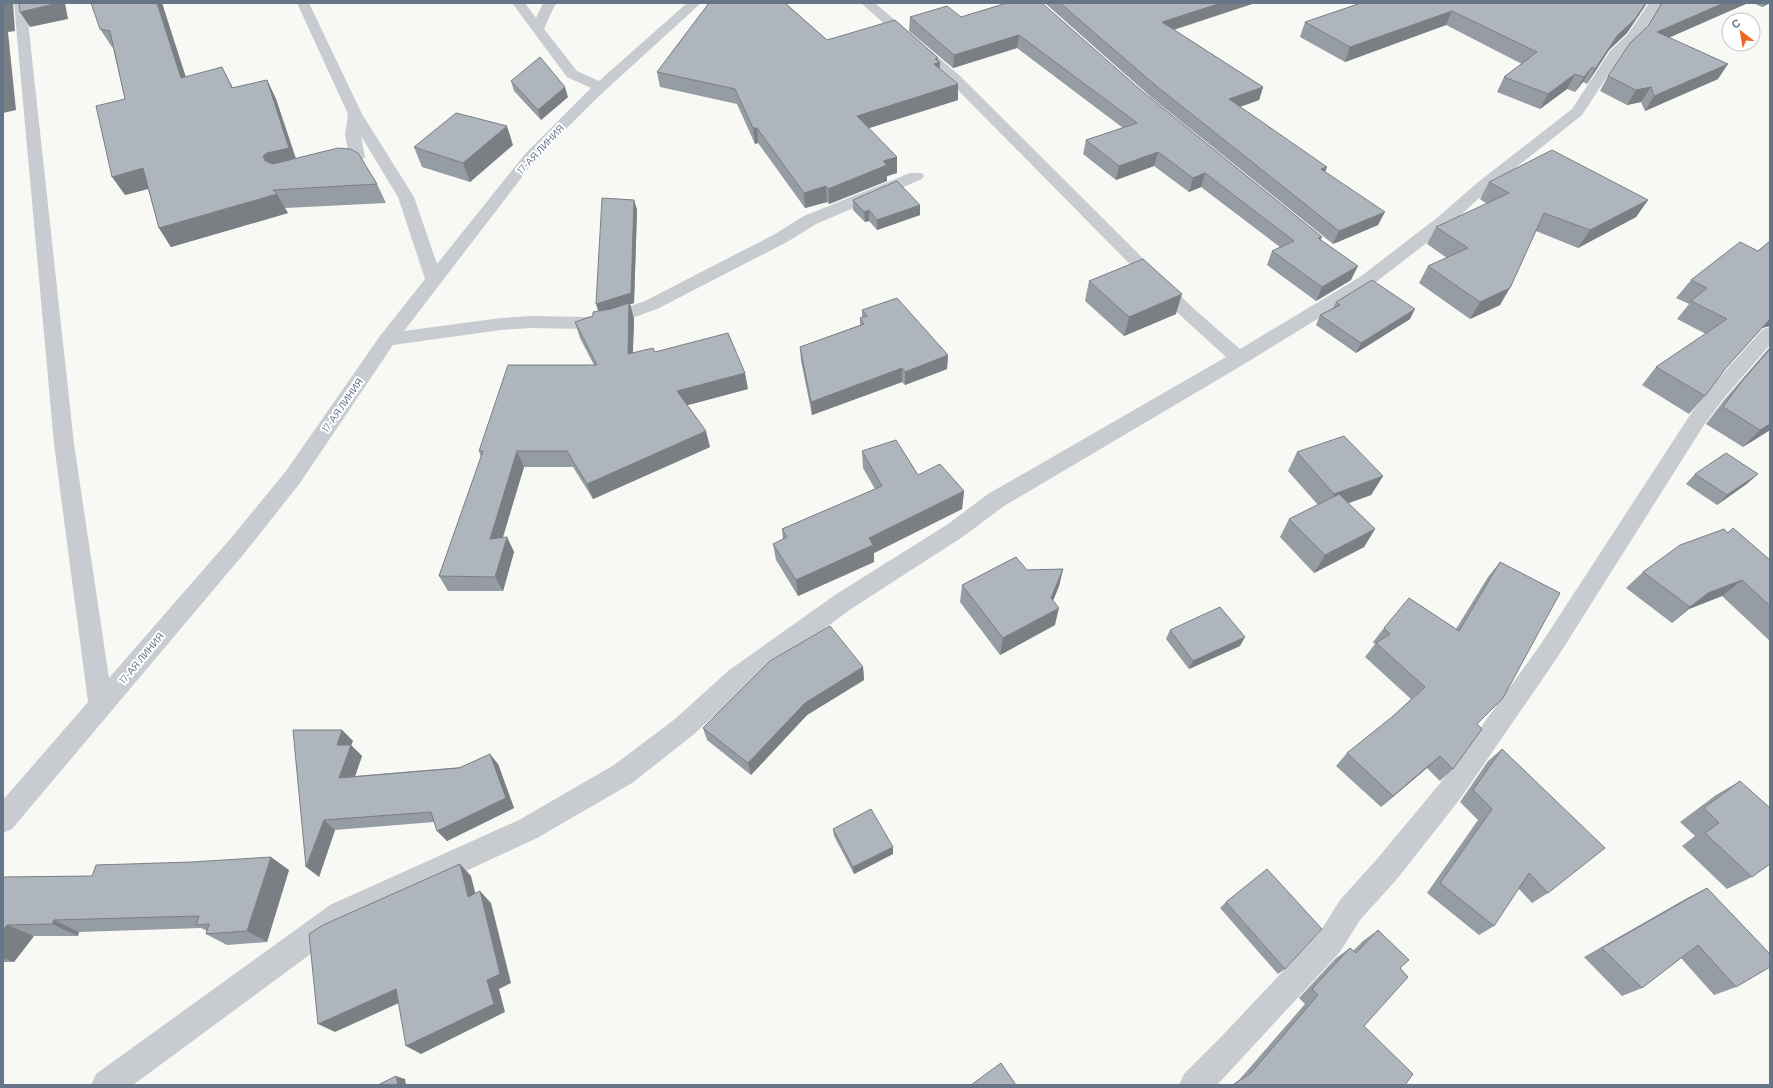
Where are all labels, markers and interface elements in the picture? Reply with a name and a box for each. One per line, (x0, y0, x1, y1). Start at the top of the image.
north arrow (1721, 12, 1761, 52)
text: С (1729, 15, 1742, 31)
street label: 17-АЯ ЛИНИЯ (514, 122, 566, 176)
street label: 17-АЯ ЛИНИЯ (319, 376, 365, 434)
street label: 17-АЯ ЛИНИЯ (116, 630, 166, 686)

